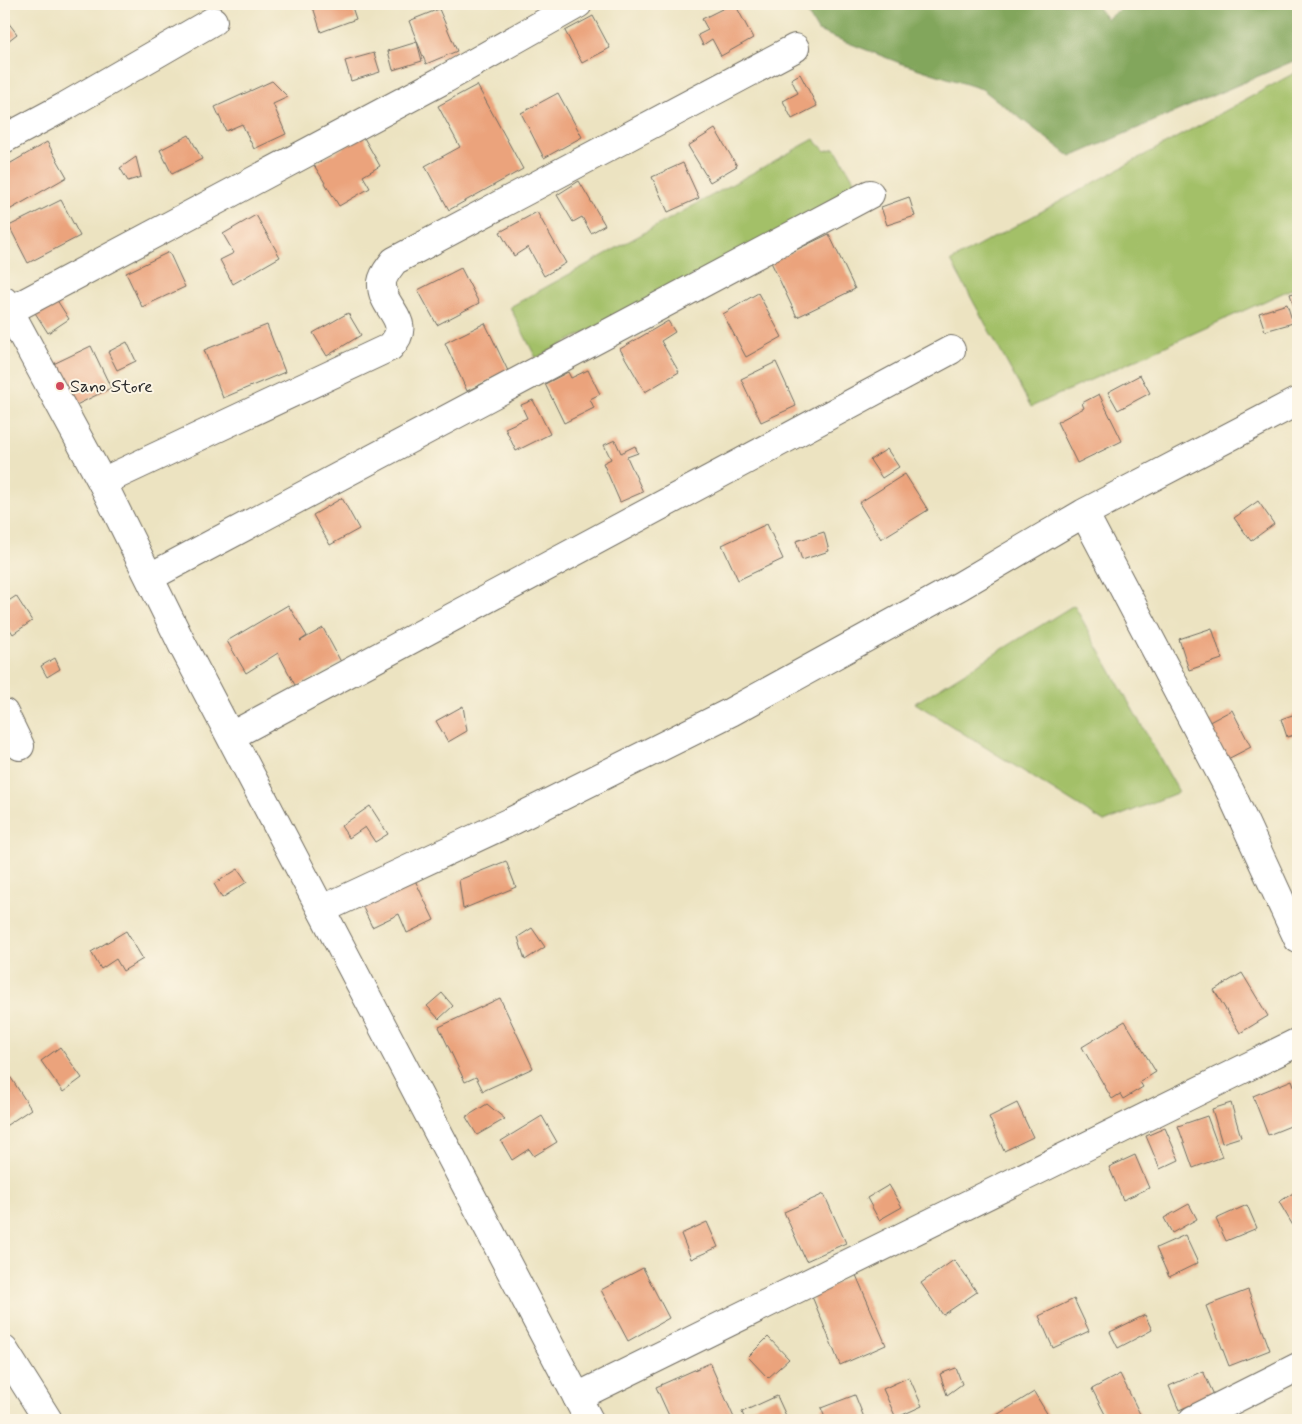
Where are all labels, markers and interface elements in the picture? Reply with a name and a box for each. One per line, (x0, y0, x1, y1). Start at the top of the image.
place label: Sano Store (70, 375, 153, 399)
marker: Sano Store (54, 380, 66, 392)

